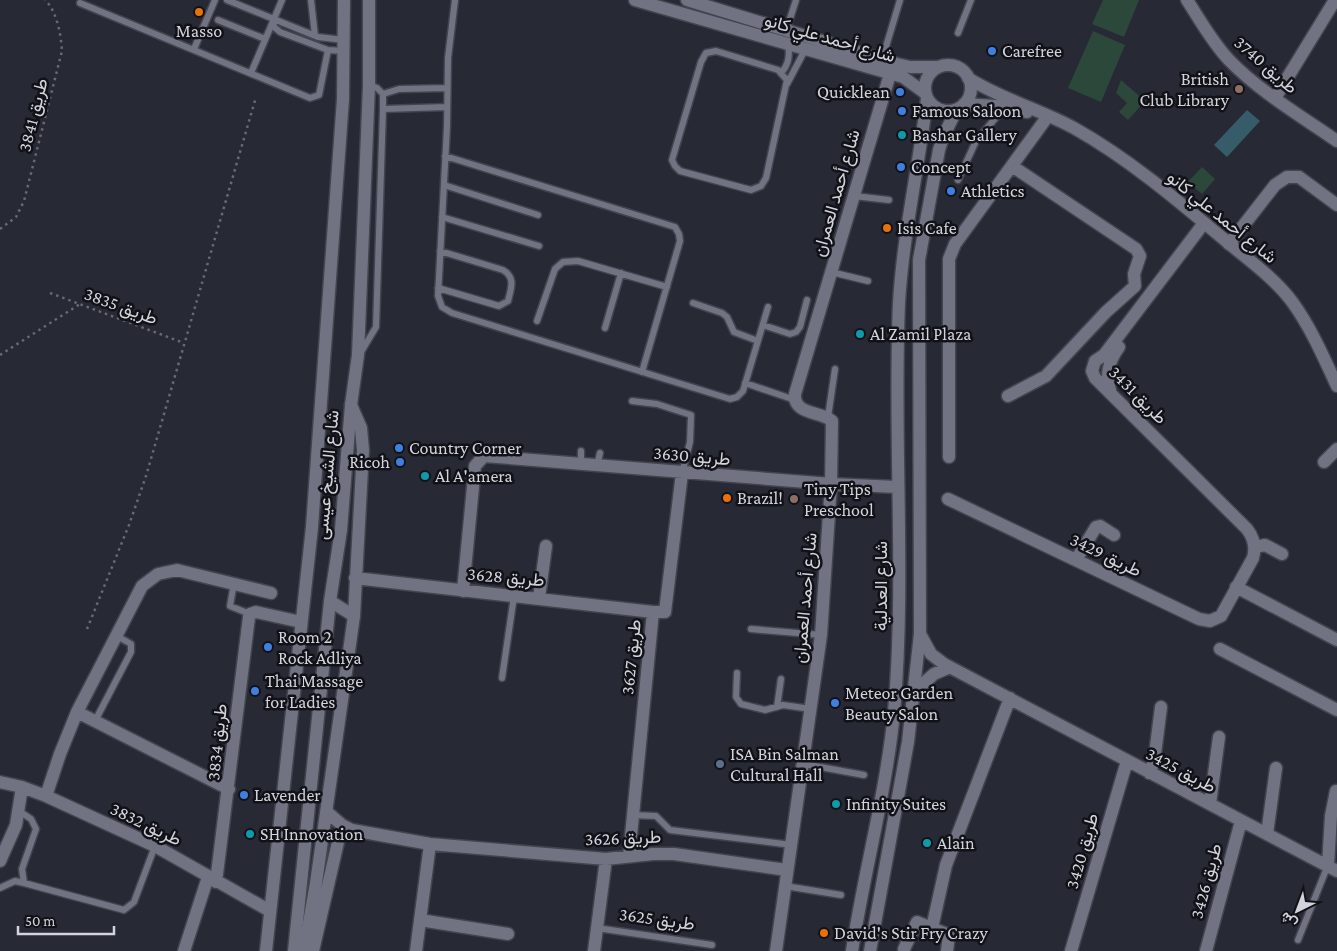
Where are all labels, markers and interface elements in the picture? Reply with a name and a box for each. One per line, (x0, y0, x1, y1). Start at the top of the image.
marker: Masso (193, 6, 205, 18)
street label: شارع أحمد علي كانو (761, 10, 898, 71)
place label: Masso (176, 21, 222, 41)
street label: طريق 3740 (1230, 32, 1302, 99)
place label: Carefree (1002, 41, 1062, 61)
marker: Carefree (986, 45, 998, 57)
place label: British Club Library (1139, 69, 1230, 110)
street label: طريق 3841 (14, 76, 53, 154)
place label: Quicklean (817, 82, 890, 102)
marker: British Club Library (1233, 83, 1245, 95)
marker: Quicklean (894, 86, 906, 98)
place label: Famous Saloon (912, 101, 1022, 121)
marker: Famous Saloon (896, 105, 908, 117)
place label: Bashar Gallery (912, 125, 1018, 145)
street label: شارع أحمد العمران (808, 127, 866, 259)
marker: Bashar Gallery (896, 129, 908, 141)
place label: Concept (911, 157, 972, 177)
marker: Concept (895, 161, 907, 173)
street label: شارع أحمد علي كانو (1160, 167, 1281, 271)
place label: Athletics (961, 181, 1025, 201)
marker: Athletics (945, 185, 957, 197)
place label: Isis Cafe (897, 218, 957, 238)
marker: Isis Cafe (881, 222, 893, 234)
street label: طريق 3835 (81, 284, 160, 329)
place label: Al Zamil Plaza (870, 324, 971, 344)
marker: Al Zamil Plaza (854, 328, 866, 340)
street label: طريق 3431 (1104, 362, 1171, 429)
street label: شارع الشيخ عيسى (311, 409, 345, 541)
place label: Country Corner (409, 438, 522, 458)
marker: Country Corner (393, 442, 405, 454)
street label: طريق 3630 (653, 443, 731, 470)
place label: Ricoh (349, 452, 390, 472)
marker: Ricoh (394, 456, 406, 468)
place label: Al A'amera (435, 466, 513, 486)
marker: Al A'amera (419, 470, 431, 482)
place label: Tiny Tips Preschool (804, 479, 874, 520)
place label: Brazil! (737, 488, 783, 508)
marker: Brazil! (721, 492, 733, 504)
marker: Tiny Tips Preschool (788, 493, 800, 505)
street label: طريق 3429 (1067, 529, 1145, 582)
street label: شارع أحمد العمران (789, 532, 823, 664)
street label: شارع العدلية (871, 541, 893, 631)
street label: طريق 3628 (467, 564, 545, 591)
street label: طريق 3627 (617, 618, 646, 696)
place label: Room 2 Rock Adliya (278, 627, 362, 668)
marker: Room 2 Rock Adliya (262, 641, 274, 653)
place label: Thai Massage for Ladies (265, 671, 363, 712)
place label: Meteor Garden Beauty Salon (845, 683, 953, 724)
marker: Thai Massage for Ladies (249, 685, 261, 697)
marker: Meteor Garden Beauty Salon (829, 697, 841, 709)
street label: طريق 3834 (203, 703, 232, 782)
street label: طريق 3425 (1142, 743, 1219, 798)
place label: ISA Bin Salman Cultural Hall (730, 744, 839, 785)
marker: ISA Bin Salman Cultural Hall (714, 758, 726, 770)
place label: Lavender (254, 785, 321, 805)
marker: Lavender (238, 789, 250, 801)
place label: Infinity Suites (846, 794, 946, 814)
street label: طريق 3832 (107, 798, 185, 851)
marker: Infinity Suites (830, 798, 842, 810)
street label: طريق 3420 (1062, 811, 1103, 891)
place label: SH Innovation (260, 824, 363, 844)
street label: طريق 3626 (584, 827, 662, 850)
marker: SH Innovation (244, 828, 256, 840)
place label: Alain (937, 833, 975, 853)
marker: Alain (921, 837, 933, 849)
street label: طريق 3426 (1186, 841, 1227, 921)
north arrow (1272, 886, 1322, 936)
scale bar (18, 904, 114, 936)
street label: طريق 3625 (618, 904, 696, 935)
text: ش (1277, 908, 1301, 932)
text: 50 m (25, 913, 55, 929)
place label: David's Stir Fry Crazy (834, 923, 989, 943)
marker: David's Stir Fry Crazy (818, 927, 830, 939)

